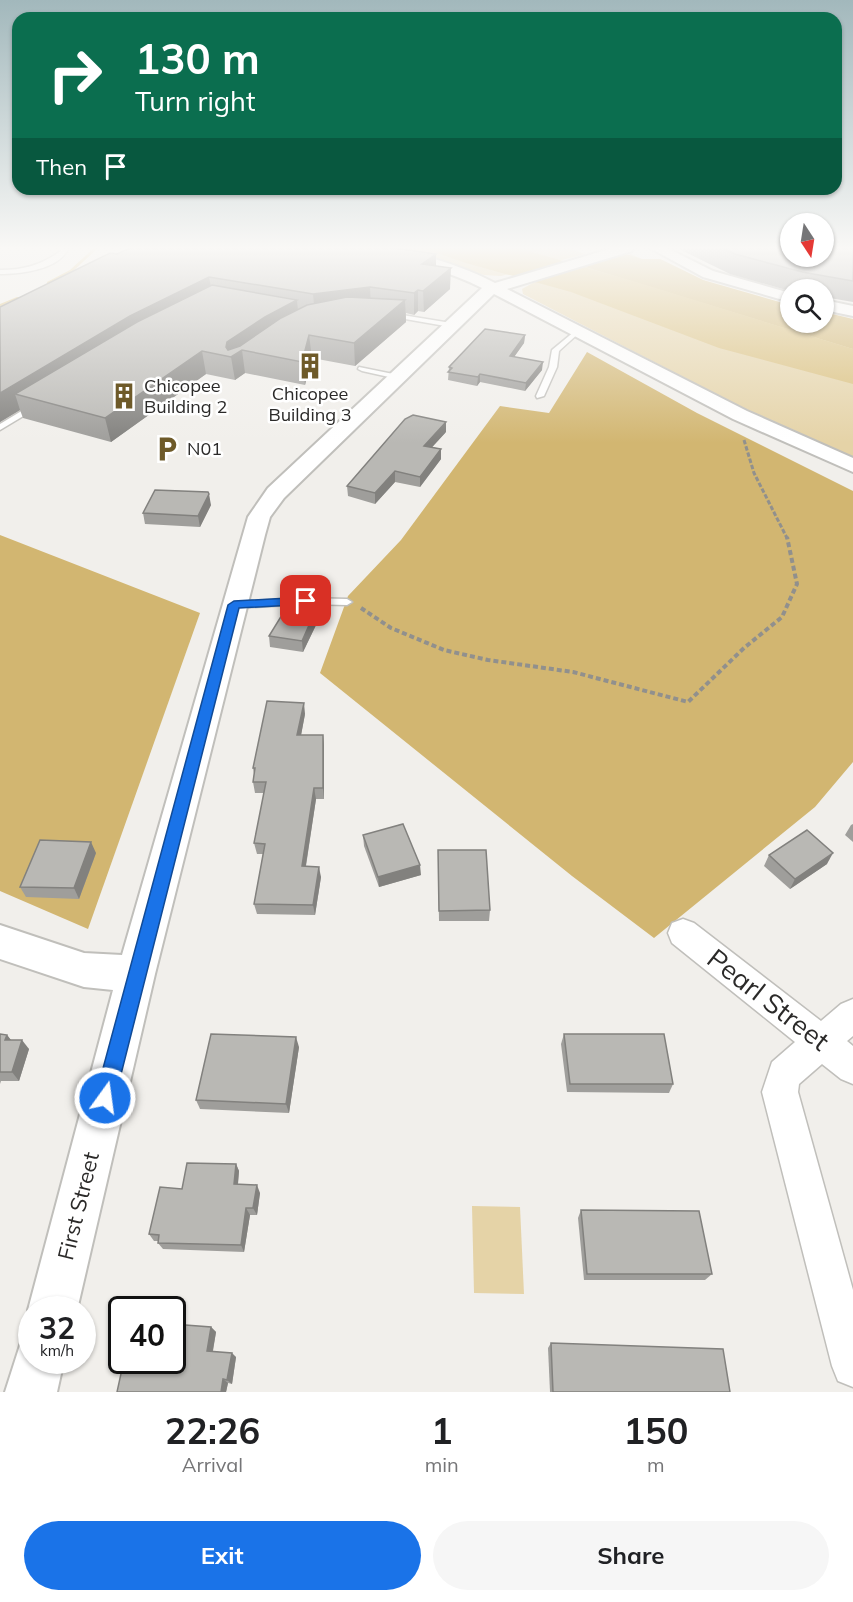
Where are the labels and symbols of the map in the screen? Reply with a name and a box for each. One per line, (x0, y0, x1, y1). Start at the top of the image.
north arrow (780, 213, 834, 267)
building icon: Chicopee Building 3 (295, 351, 325, 381)
place label: Chicopee Building 2 (144, 374, 227, 418)
building icon: Chicopee Building 2 (109, 381, 139, 411)
place label: Chicopee Building 3 (268, 382, 352, 426)
parking icon: N01 (152, 434, 182, 464)
place label: N01 (187, 437, 222, 460)
pin (280, 575, 331, 626)
street label: Pearl Street (701, 941, 837, 1057)
position arrow (73, 1066, 137, 1130)
street label: First Street (51, 1149, 105, 1263)
speed limit sign: 40 (108, 1296, 186, 1374)

